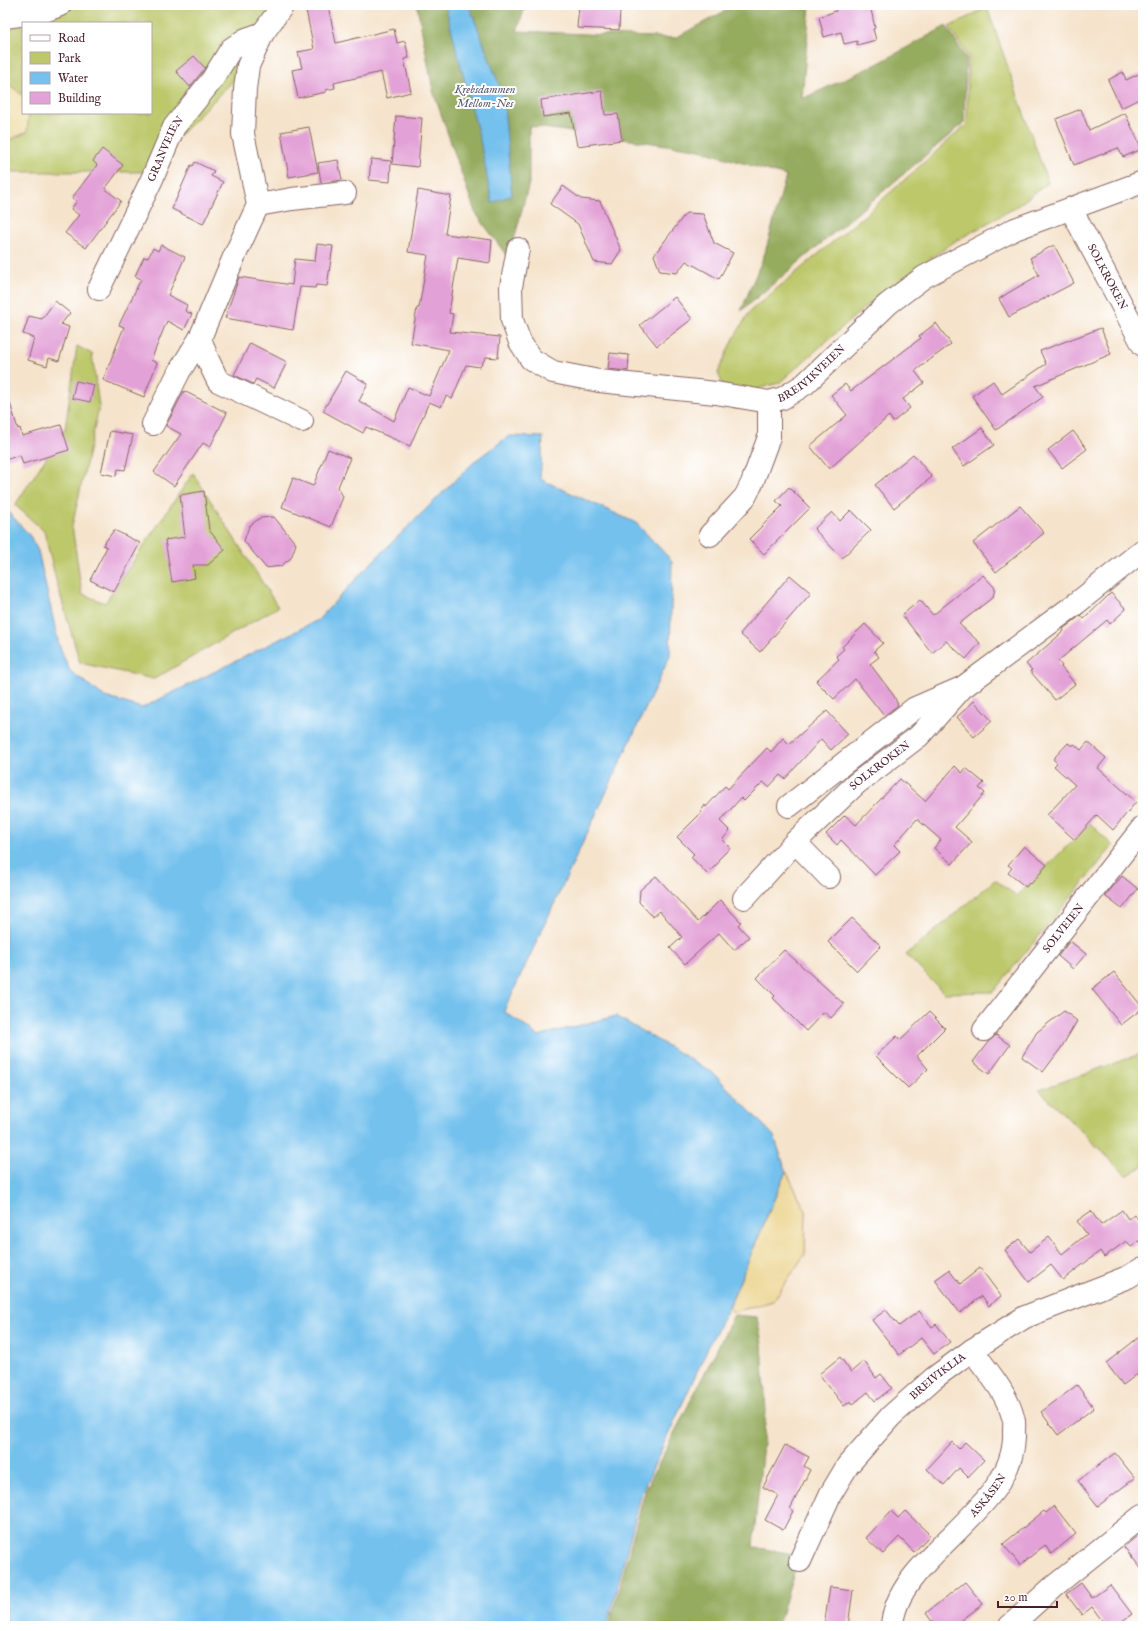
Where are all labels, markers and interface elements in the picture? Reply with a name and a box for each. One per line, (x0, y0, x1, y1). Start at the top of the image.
legend (22, 22, 152, 114)
text: Road (58, 31, 86, 46)
text: Park (58, 51, 81, 66)
text: Water (58, 71, 89, 86)
water label: Krebsdammen Mellom-Nes (454, 82, 516, 111)
text: Building (58, 91, 102, 106)
street label: GRANVEIEN (145, 113, 187, 184)
street label: SOLKROKEN (1084, 242, 1130, 313)
street label: BREIVIKVEIEN (776, 342, 849, 406)
street label: SOLKROKEN (847, 738, 913, 793)
street label: SOLVEIEN (1040, 901, 1087, 956)
street label: BREIVIKLIA (907, 1350, 969, 1403)
street label: ASKÅSEN (966, 1471, 1010, 1521)
scale bar (998, 1583, 1057, 1609)
text: 20 m (1004, 1590, 1027, 1605)

